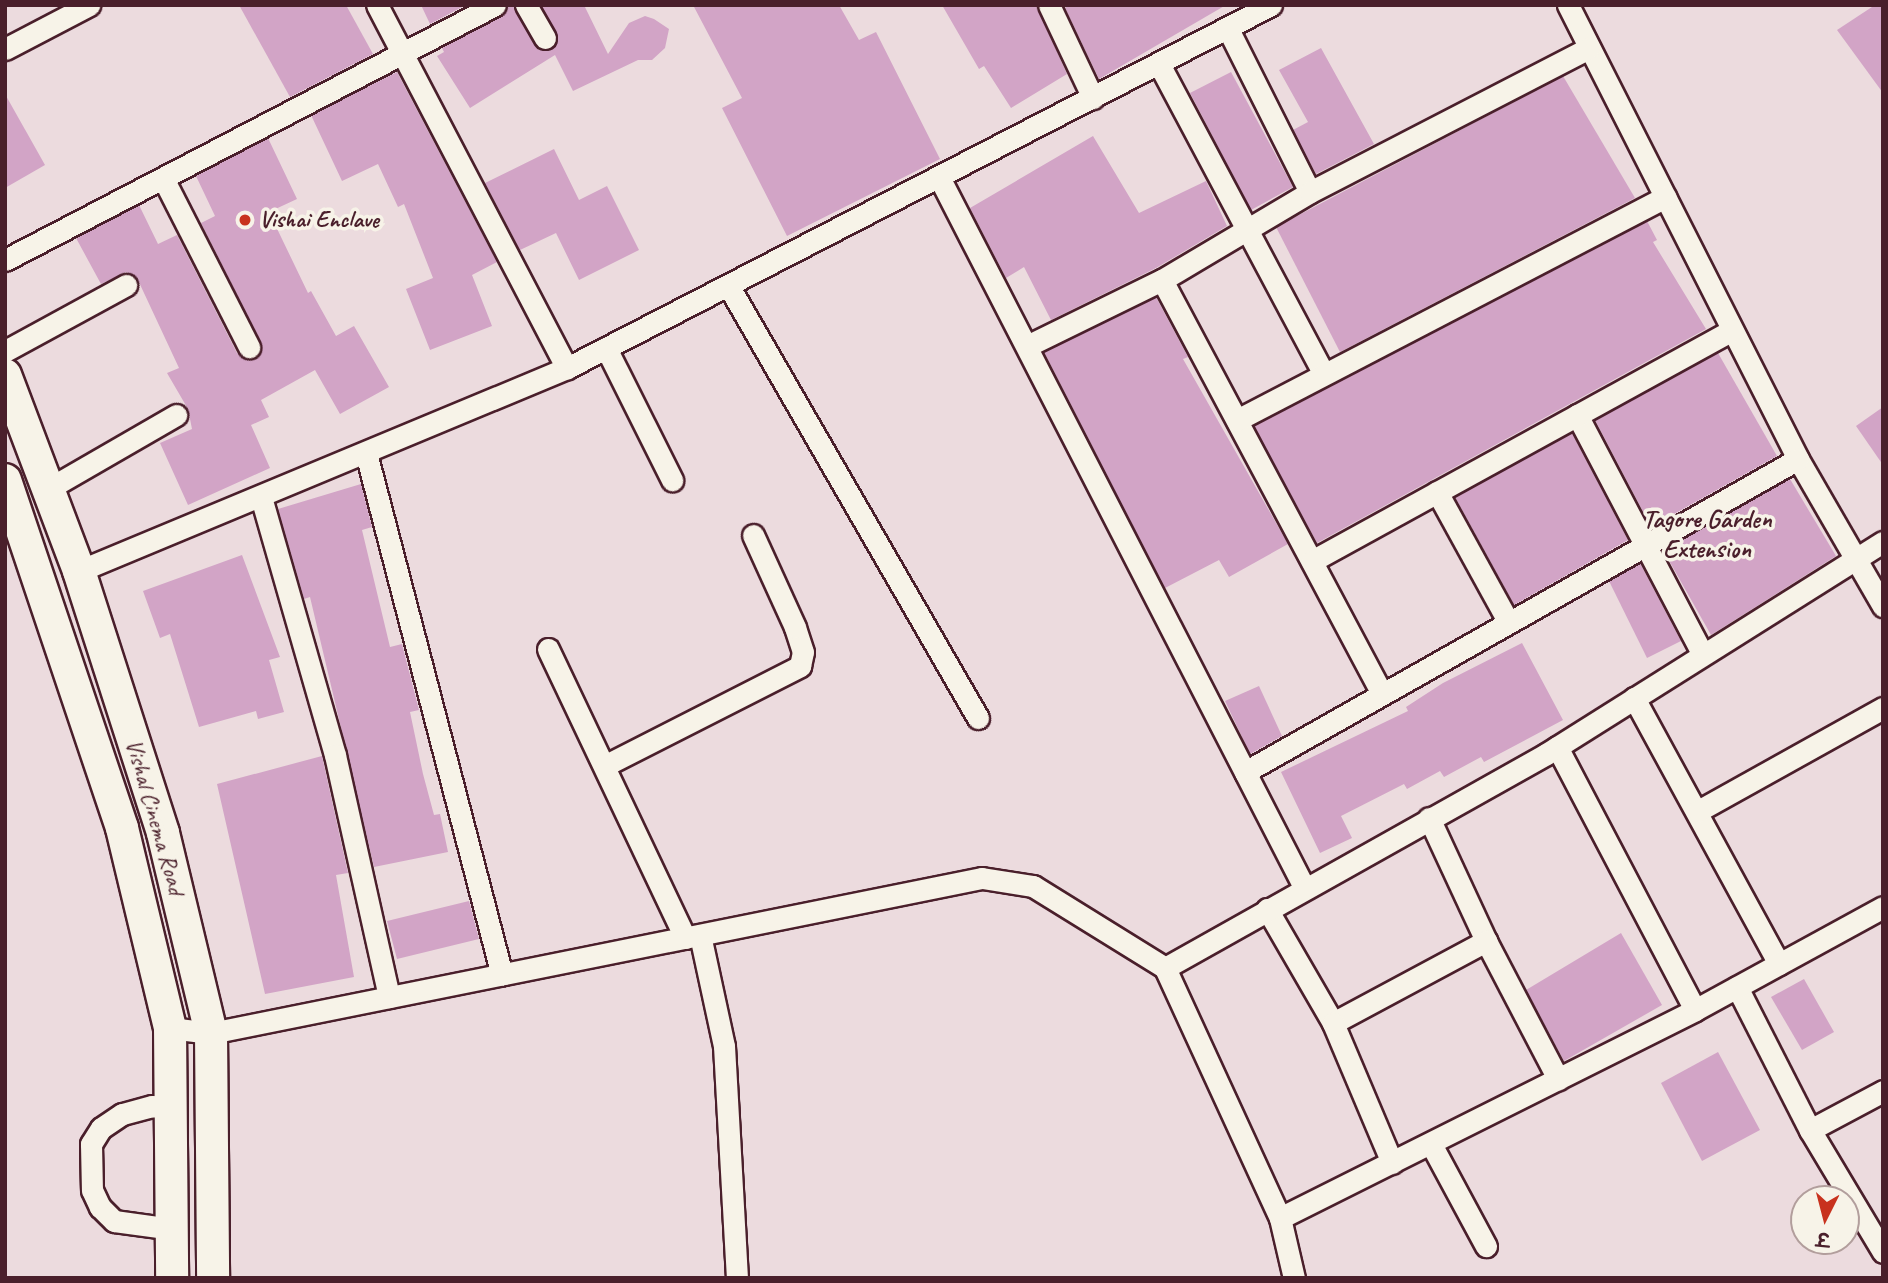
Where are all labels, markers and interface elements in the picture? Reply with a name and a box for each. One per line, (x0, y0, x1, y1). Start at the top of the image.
place label: Vishai Enclave (259, 206, 378, 234)
marker: Vishai Enclave (237, 212, 253, 228)
district label: Tagore Garden Extension (1642, 503, 1772, 564)
street label: Vishal Cinema Road (119, 736, 191, 898)
north arrow (1790, 1185, 1860, 1255)
text: उ (1815, 1226, 1831, 1251)

